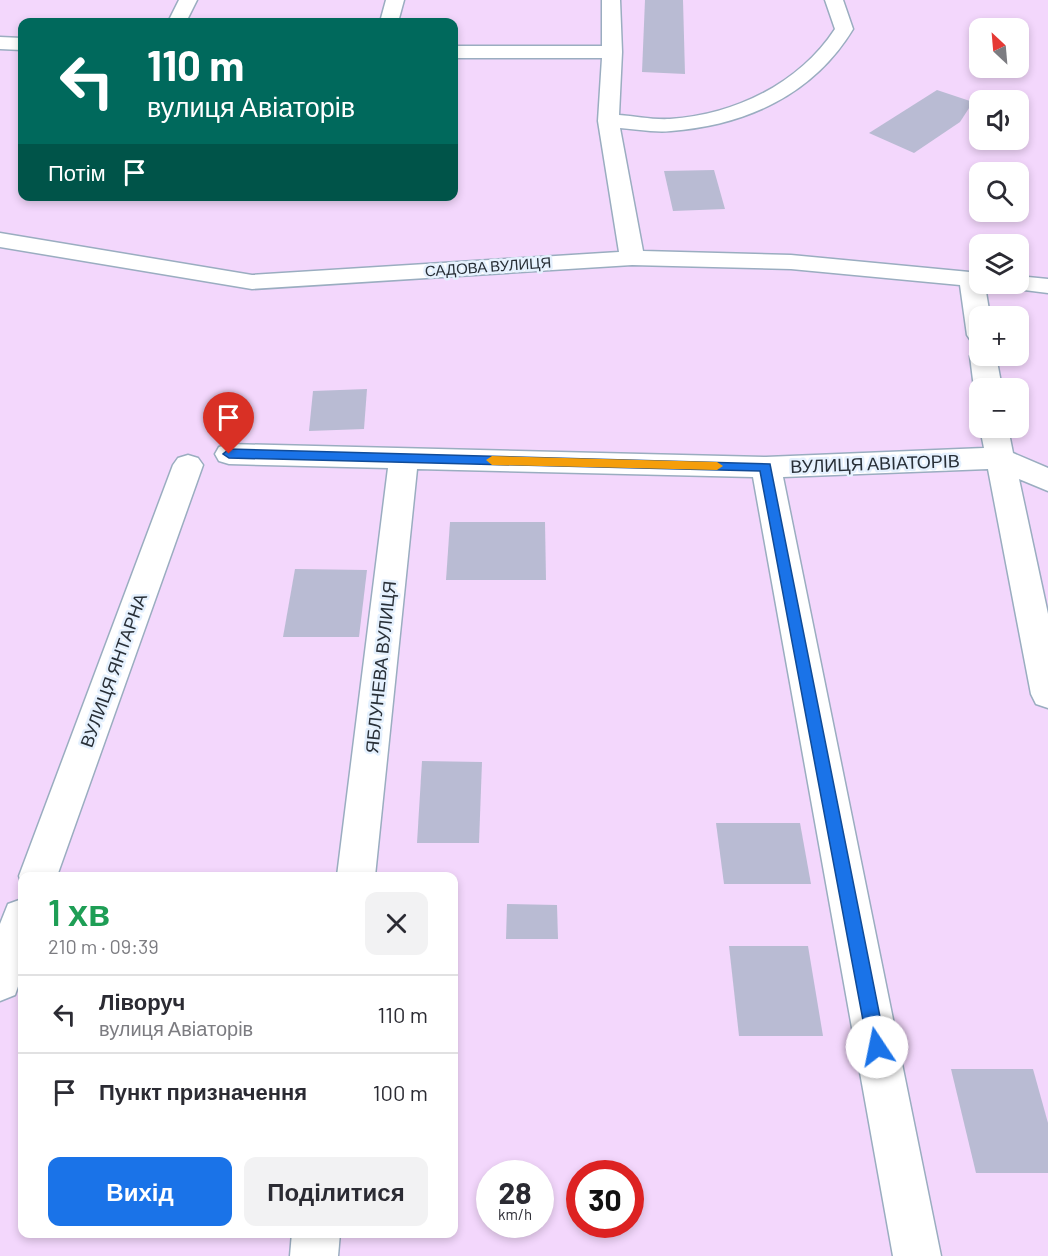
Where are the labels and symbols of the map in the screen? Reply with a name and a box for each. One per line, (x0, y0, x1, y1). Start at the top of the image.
north arrow (969, 18, 1029, 78)
street label: САДОВА ВУЛИЦЯ (424, 253, 552, 279)
pin (203, 392, 254, 454)
street label: ВУЛИЦЯ АВІАТОРІВ (790, 449, 960, 477)
street label: ЯБЛУНЕВА ВУЛИЦЯ (360, 580, 400, 754)
street label: ВУЛИЦЯ ЯНТАРНА (75, 590, 151, 750)
position arrow (845, 1015, 909, 1079)
speed limit sign: 30 (566, 1160, 644, 1238)

